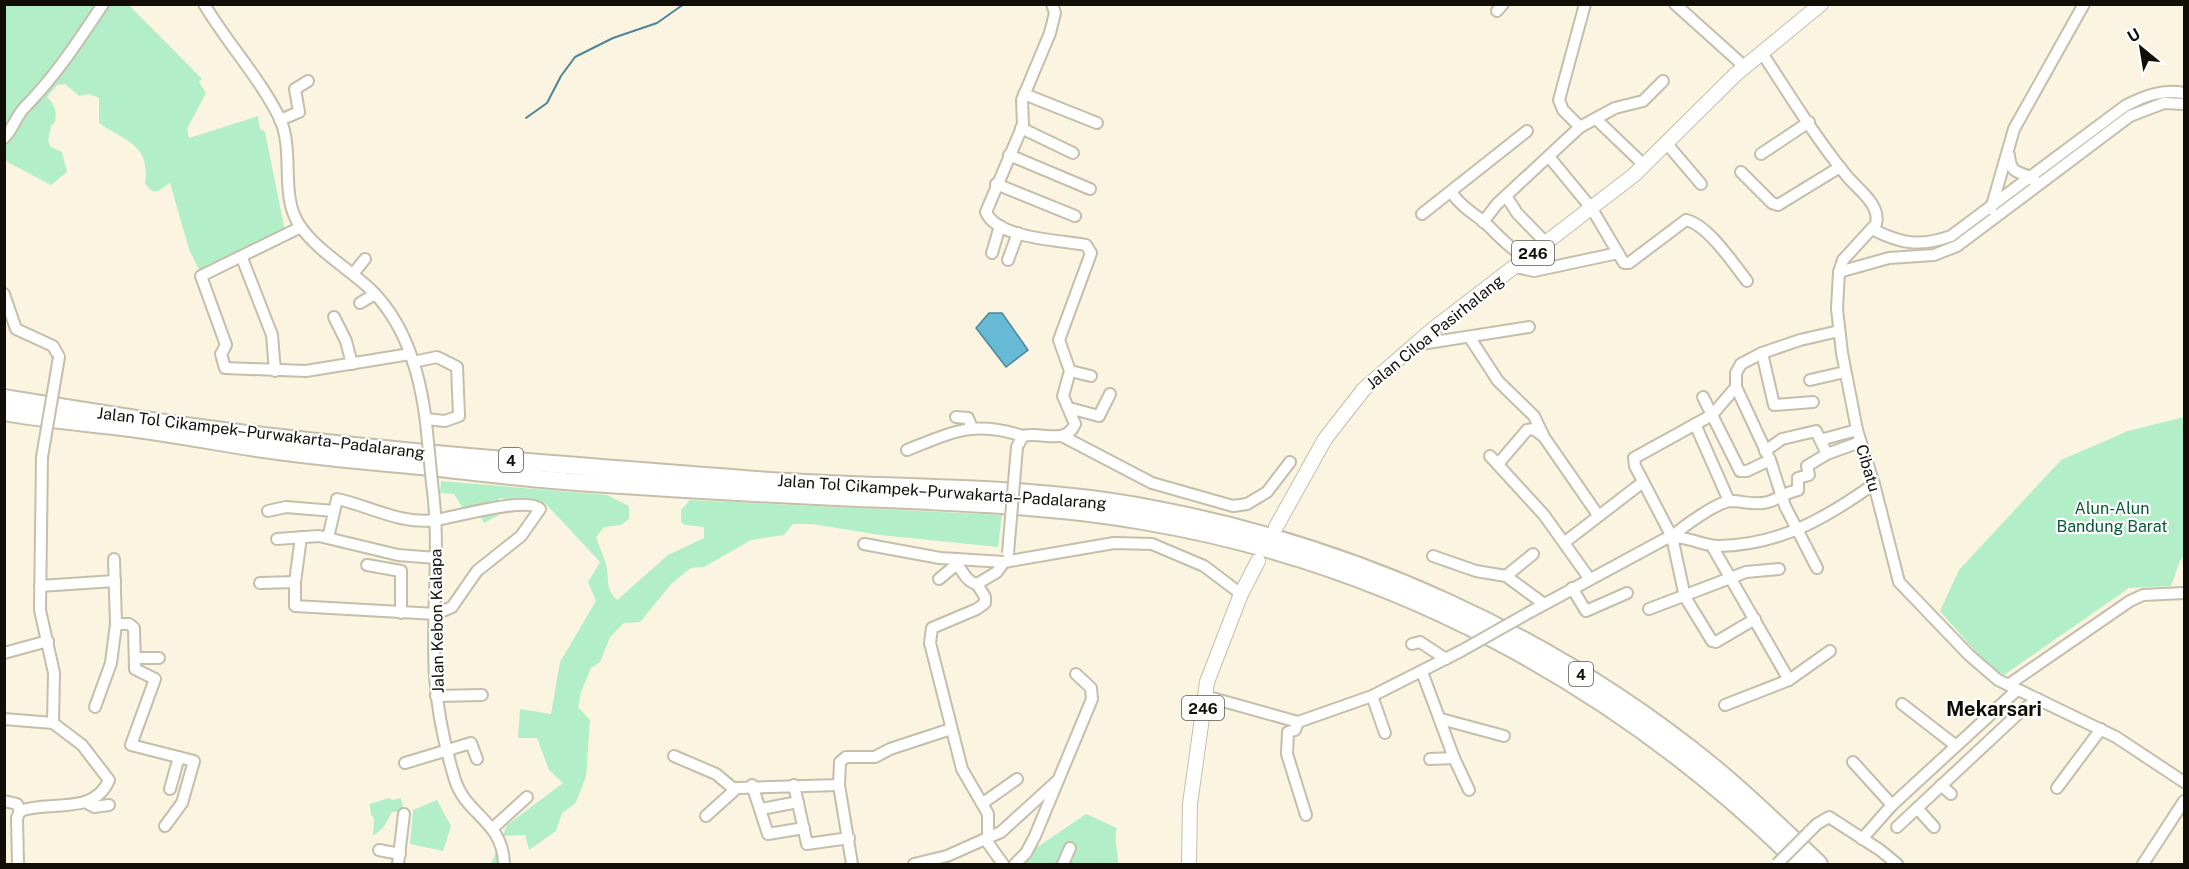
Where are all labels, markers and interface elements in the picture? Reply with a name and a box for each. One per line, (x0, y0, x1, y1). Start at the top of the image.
north arrow (2111, 18, 2171, 78)
text: U (2124, 24, 2144, 47)
road number: 246 (1512, 241, 1554, 265)
street label: Jalan Ciloa Pasirhalang (1363, 271, 1507, 393)
street label: Jalan Tol Cikampek–Purwakarta–Padalarang (96, 403, 426, 463)
street label: Cibatu (1852, 442, 1884, 494)
road number: 4 (499, 448, 523, 472)
street label: Jalan Tol Cikampek–Purwakarta–Padalarang (777, 471, 1107, 513)
park label: Alun-Alun Bandung Barat (2056, 499, 2168, 536)
street label: Jalan Kebon Kalapa (426, 549, 448, 693)
road number: 4 (1569, 662, 1593, 686)
road number: 246 (1182, 696, 1224, 720)
district label: Mekarsari (1946, 697, 2042, 721)

